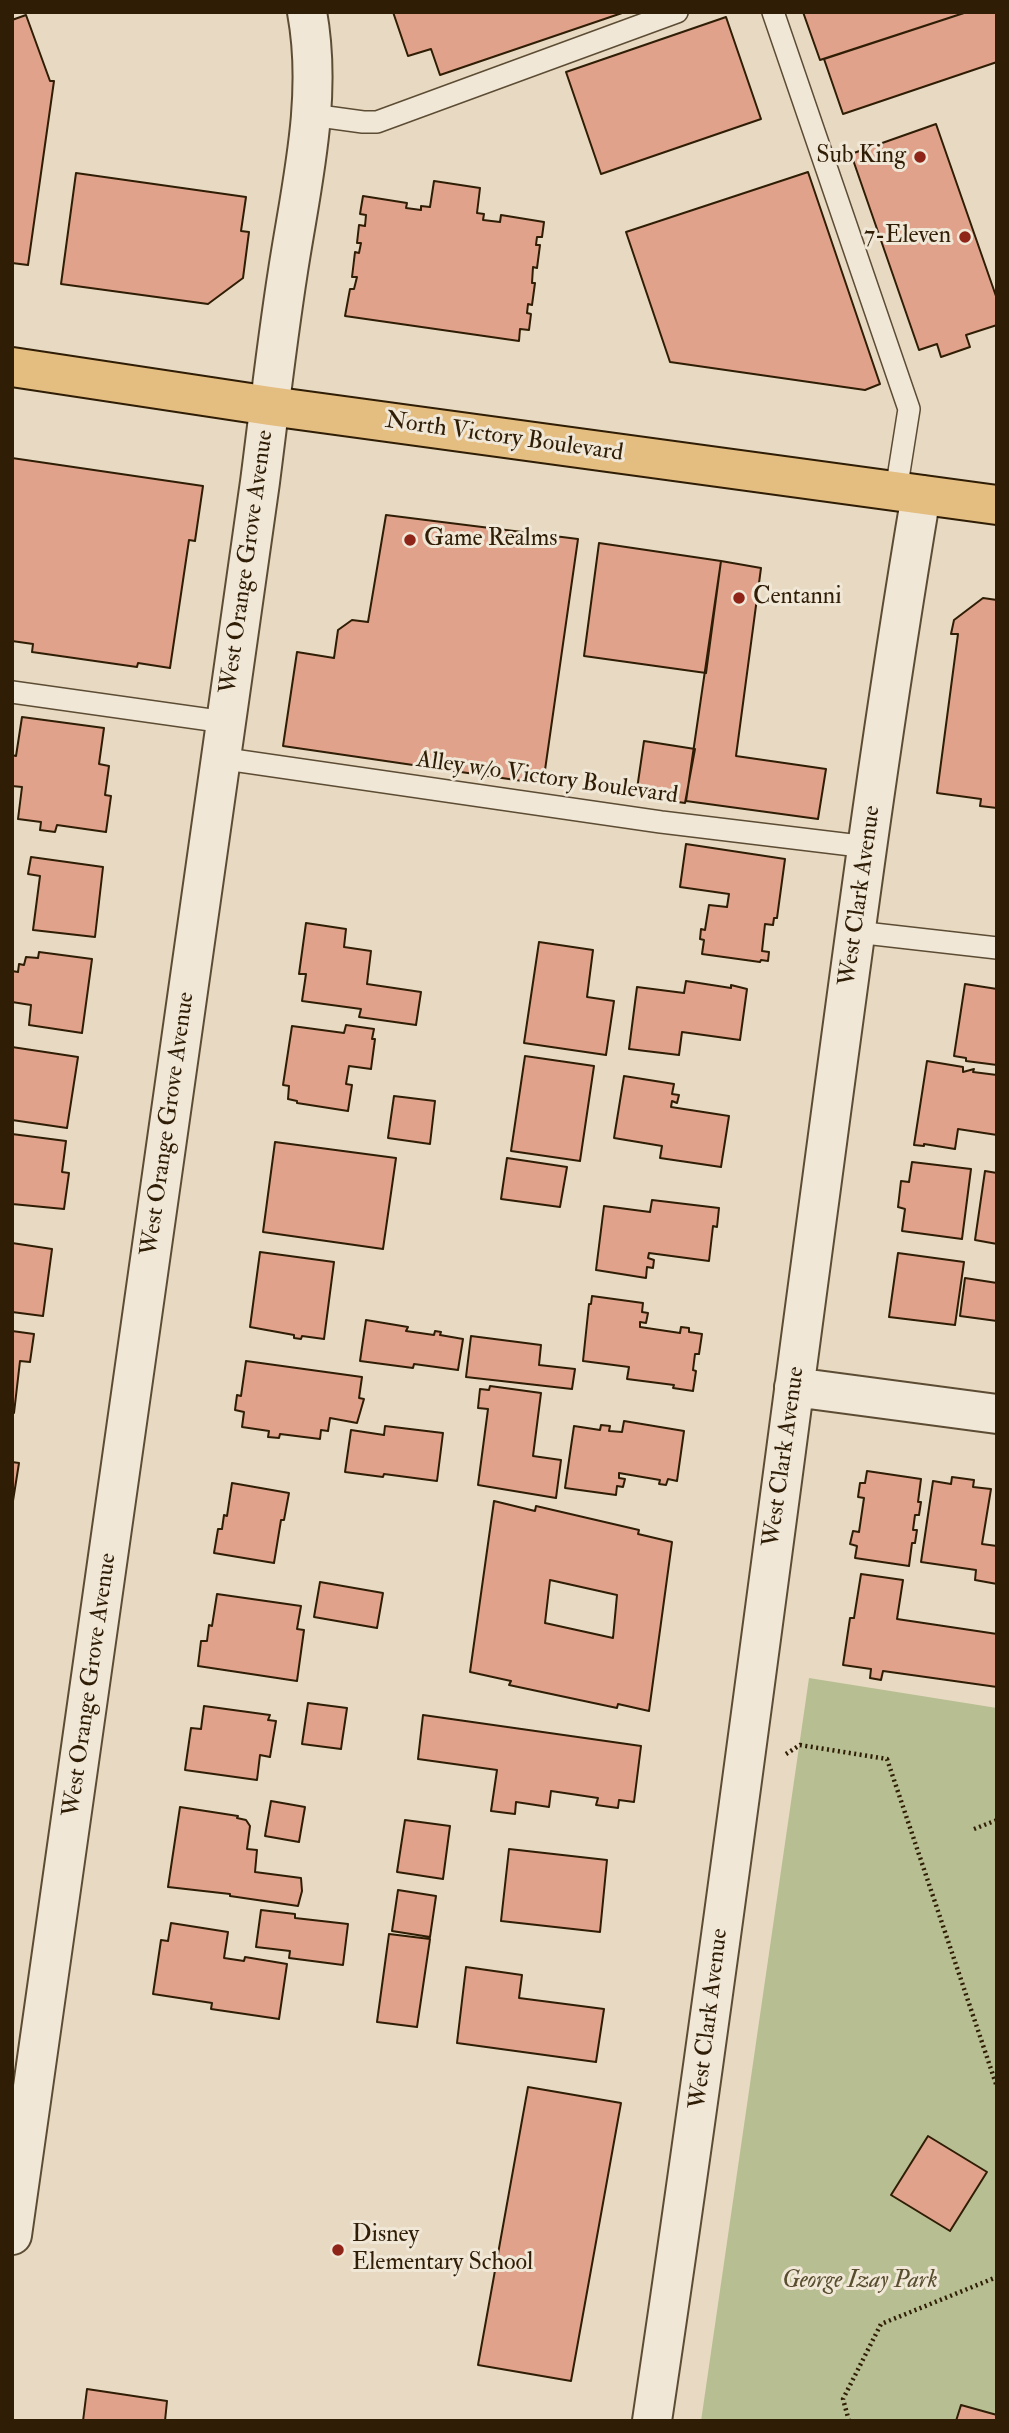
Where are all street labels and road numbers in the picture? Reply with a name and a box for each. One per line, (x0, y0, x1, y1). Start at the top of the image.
street label: North Victory Boulevard (383, 407, 625, 469)
street label: West Orange Grove Avenue (215, 428, 281, 696)
street label: Alley w/o Victory Boulevard (414, 746, 680, 812)
street label: West Clark Avenue (834, 804, 888, 988)
street label: West Orange Grove Avenue (136, 990, 202, 1258)
street label: West Clark Avenue (758, 1365, 812, 1549)
street label: West Orange Grove Avenue (58, 1551, 124, 1819)
street label: West Clark Avenue (685, 1927, 735, 2111)

